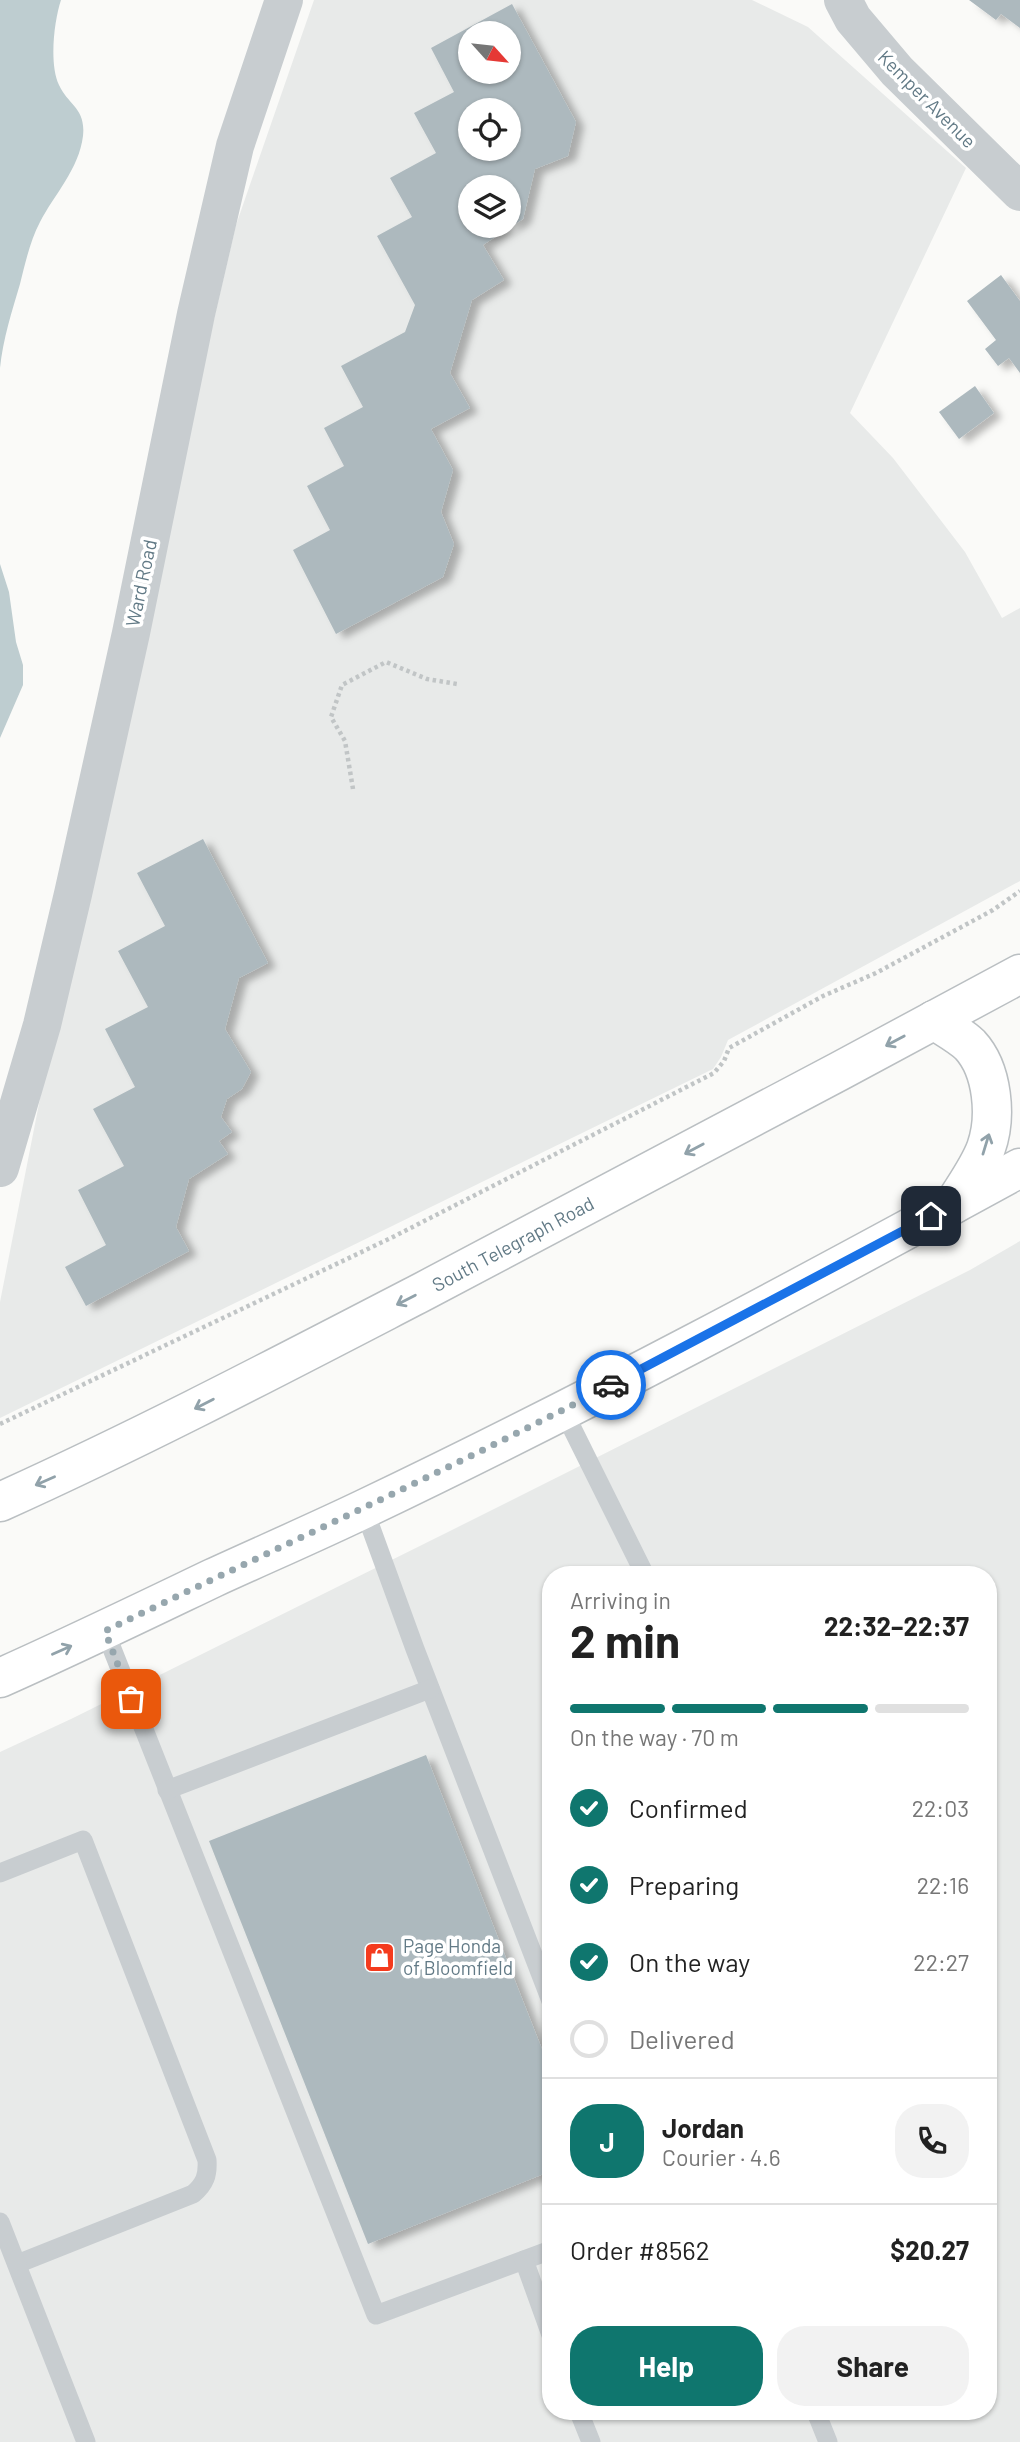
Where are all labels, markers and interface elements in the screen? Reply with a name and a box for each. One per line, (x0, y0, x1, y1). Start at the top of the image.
north arrow (458, 21, 522, 84)
map controls (458, 21, 521, 238)
street label: Kemper Avenue (874, 45, 981, 152)
button: locate (458, 98, 521, 161)
button: layers (458, 175, 521, 238)
street label: Ward Road (120, 537, 161, 629)
one-way arrow (885, 1035, 906, 1049)
one-way arrow (980, 1133, 993, 1155)
one-way arrow (685, 1142, 705, 1156)
pin (901, 1186, 961, 1246)
street label: South Telegraph Road (428, 1191, 598, 1296)
icon: home (912, 1197, 950, 1235)
one-way arrow (396, 1293, 417, 1307)
courier (576, 1350, 646, 1420)
icon: car (592, 1366, 630, 1404)
one-way arrow (194, 1397, 215, 1411)
one-way arrow (35, 1475, 56, 1489)
text: Arriving in (570, 1586, 671, 1614)
text: 22:32–22:37 (824, 1610, 969, 1641)
text: 2 min (570, 1612, 680, 1667)
one-way arrow (51, 1643, 73, 1656)
pin (101, 1669, 161, 1729)
icon: bag (112, 1680, 150, 1718)
text: On the way · 70 m (570, 1723, 739, 1751)
icon: check (570, 1789, 608, 1827)
text: Confirmed (629, 1792, 748, 1823)
text: 22:03 (912, 1794, 969, 1822)
icon: check (570, 1866, 608, 1904)
text: Preparing (629, 1869, 739, 1900)
text: 22:16 (917, 1871, 969, 1899)
place label: Page Honda of Bloomfield (403, 1934, 513, 1979)
shop icon: Page Honda of Bloomfield (363, 1940, 397, 1974)
icon: check (570, 1943, 608, 1981)
text: On the way (629, 1946, 750, 1977)
text: 22:27 (913, 1948, 969, 1976)
text: Delivered (629, 2023, 735, 2054)
button: phone (895, 2104, 969, 2178)
text: Jordan (662, 2112, 744, 2143)
text: J (599, 2126, 615, 2157)
text: Courier · 4.6 (662, 2143, 781, 2171)
text: Order #8562 (570, 2234, 710, 2265)
text: $20.27 (890, 2234, 969, 2265)
button: Help (570, 2326, 763, 2406)
button: Share (777, 2326, 969, 2406)

